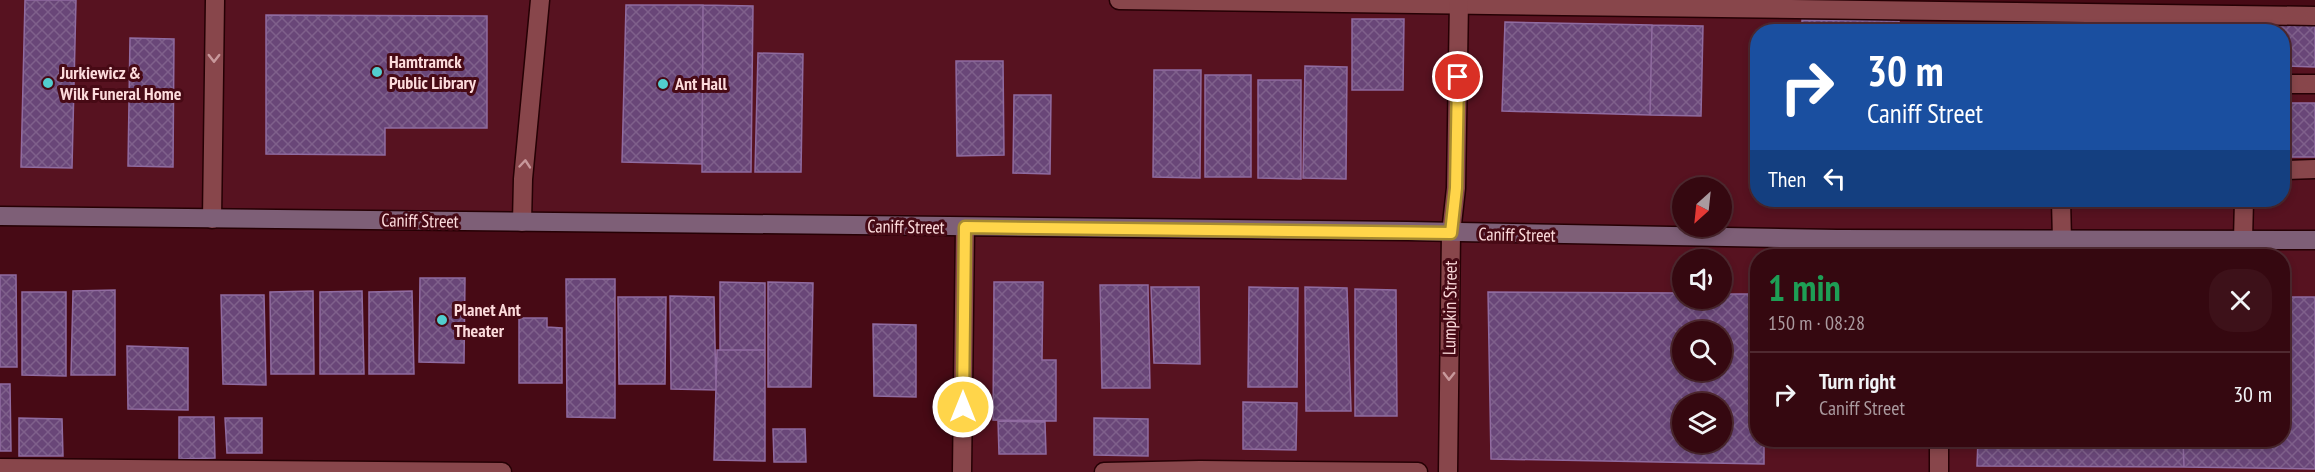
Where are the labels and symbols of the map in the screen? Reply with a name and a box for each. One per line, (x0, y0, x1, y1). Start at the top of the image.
place label: Hamtramck Public Library (389, 50, 477, 94)
pin (1432, 51, 1483, 102)
one-way arrow (208, 54, 220, 63)
place label: Jurkiewicz & Wilk Funeral Home (59, 61, 182, 105)
marker: Hamtramck Public Library (370, 65, 384, 79)
place label: Ant Hall (674, 72, 727, 95)
marker: Jurkiewicz & Wilk Funeral Home (41, 76, 55, 90)
marker: Ant Hall (656, 77, 670, 91)
one-way arrow (518, 159, 531, 168)
north arrow (1672, 177, 1732, 237)
street label: Caniff Street (381, 208, 459, 233)
street label: Caniff Street (867, 214, 945, 239)
street label: Caniff Street (1478, 222, 1556, 247)
street label: Lumpkin Street (1437, 261, 1462, 355)
place label: Planet Ant Theater (454, 298, 522, 342)
marker: Planet Ant Theater (435, 313, 449, 327)
one-way arrow (1443, 371, 1455, 380)
position arrow (931, 375, 995, 439)

